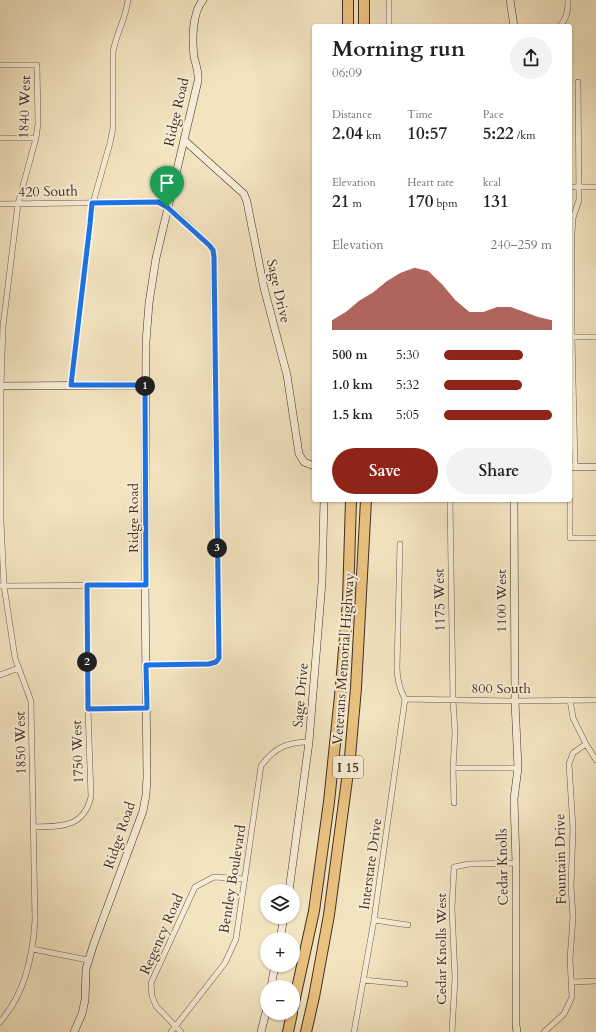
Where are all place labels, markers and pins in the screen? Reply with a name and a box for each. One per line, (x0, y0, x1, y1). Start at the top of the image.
pin (150, 166, 184, 207)
pin: 1 (135, 376, 155, 396)
pin: 3 (207, 538, 227, 558)
pin: 2 (77, 652, 97, 672)

